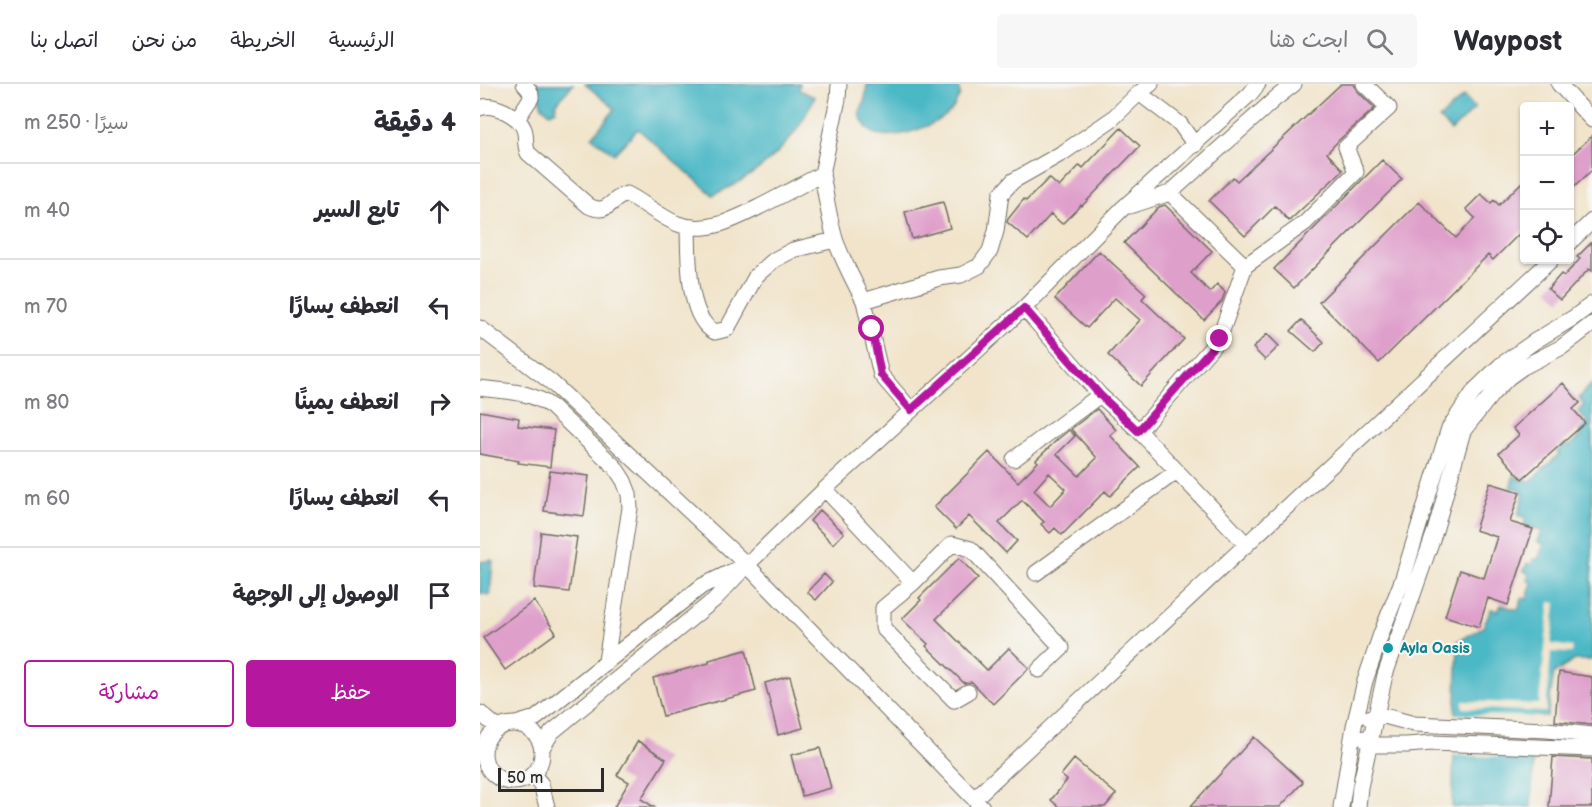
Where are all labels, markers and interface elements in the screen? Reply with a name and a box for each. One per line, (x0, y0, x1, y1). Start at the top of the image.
search box (997, 14, 1417, 68)
icon: search (1363, 25, 1396, 58)
text: Waypost (1453, 25, 1562, 58)
text: ابحث هنا (1269, 27, 1348, 54)
text: اتصل بنا (30, 28, 98, 53)
text: من نحن (131, 28, 197, 53)
text: الخريطة (230, 28, 296, 53)
text: الرئيسية (329, 28, 395, 53)
map controls (1520, 102, 1574, 264)
button: + (1520, 102, 1574, 156)
text: 4 دقيقة (374, 108, 456, 139)
text: سيرًا · 250 m (24, 111, 129, 135)
button: − (1520, 156, 1574, 210)
icon: ahead (423, 195, 456, 228)
text: تابع السير (315, 197, 399, 224)
text: 40 m (24, 199, 70, 223)
button: locate (1520, 210, 1574, 264)
icon: left (423, 291, 456, 324)
text: انعطف يسارًا (289, 293, 399, 320)
text: 70 m (24, 295, 68, 319)
route start (858, 315, 884, 341)
route end (1206, 325, 1232, 351)
icon: right (423, 387, 456, 420)
text: انعطف يمينًا (295, 389, 399, 416)
text: 80 m (24, 391, 69, 415)
icon: left (423, 483, 456, 516)
text: انعطف يسارًا (289, 485, 399, 512)
text: 60 m (24, 487, 70, 511)
icon: arrive (423, 579, 456, 612)
text: الوصول إلى الوجهة (232, 581, 399, 608)
place label: Ayla Oasis (1399, 639, 1470, 658)
marker: Ayla Oasis (1381, 641, 1395, 655)
button: مشاركة (24, 660, 234, 727)
button: حفظ (246, 660, 456, 727)
scale bar (498, 765, 604, 792)
text: 50 m (507, 769, 543, 788)

